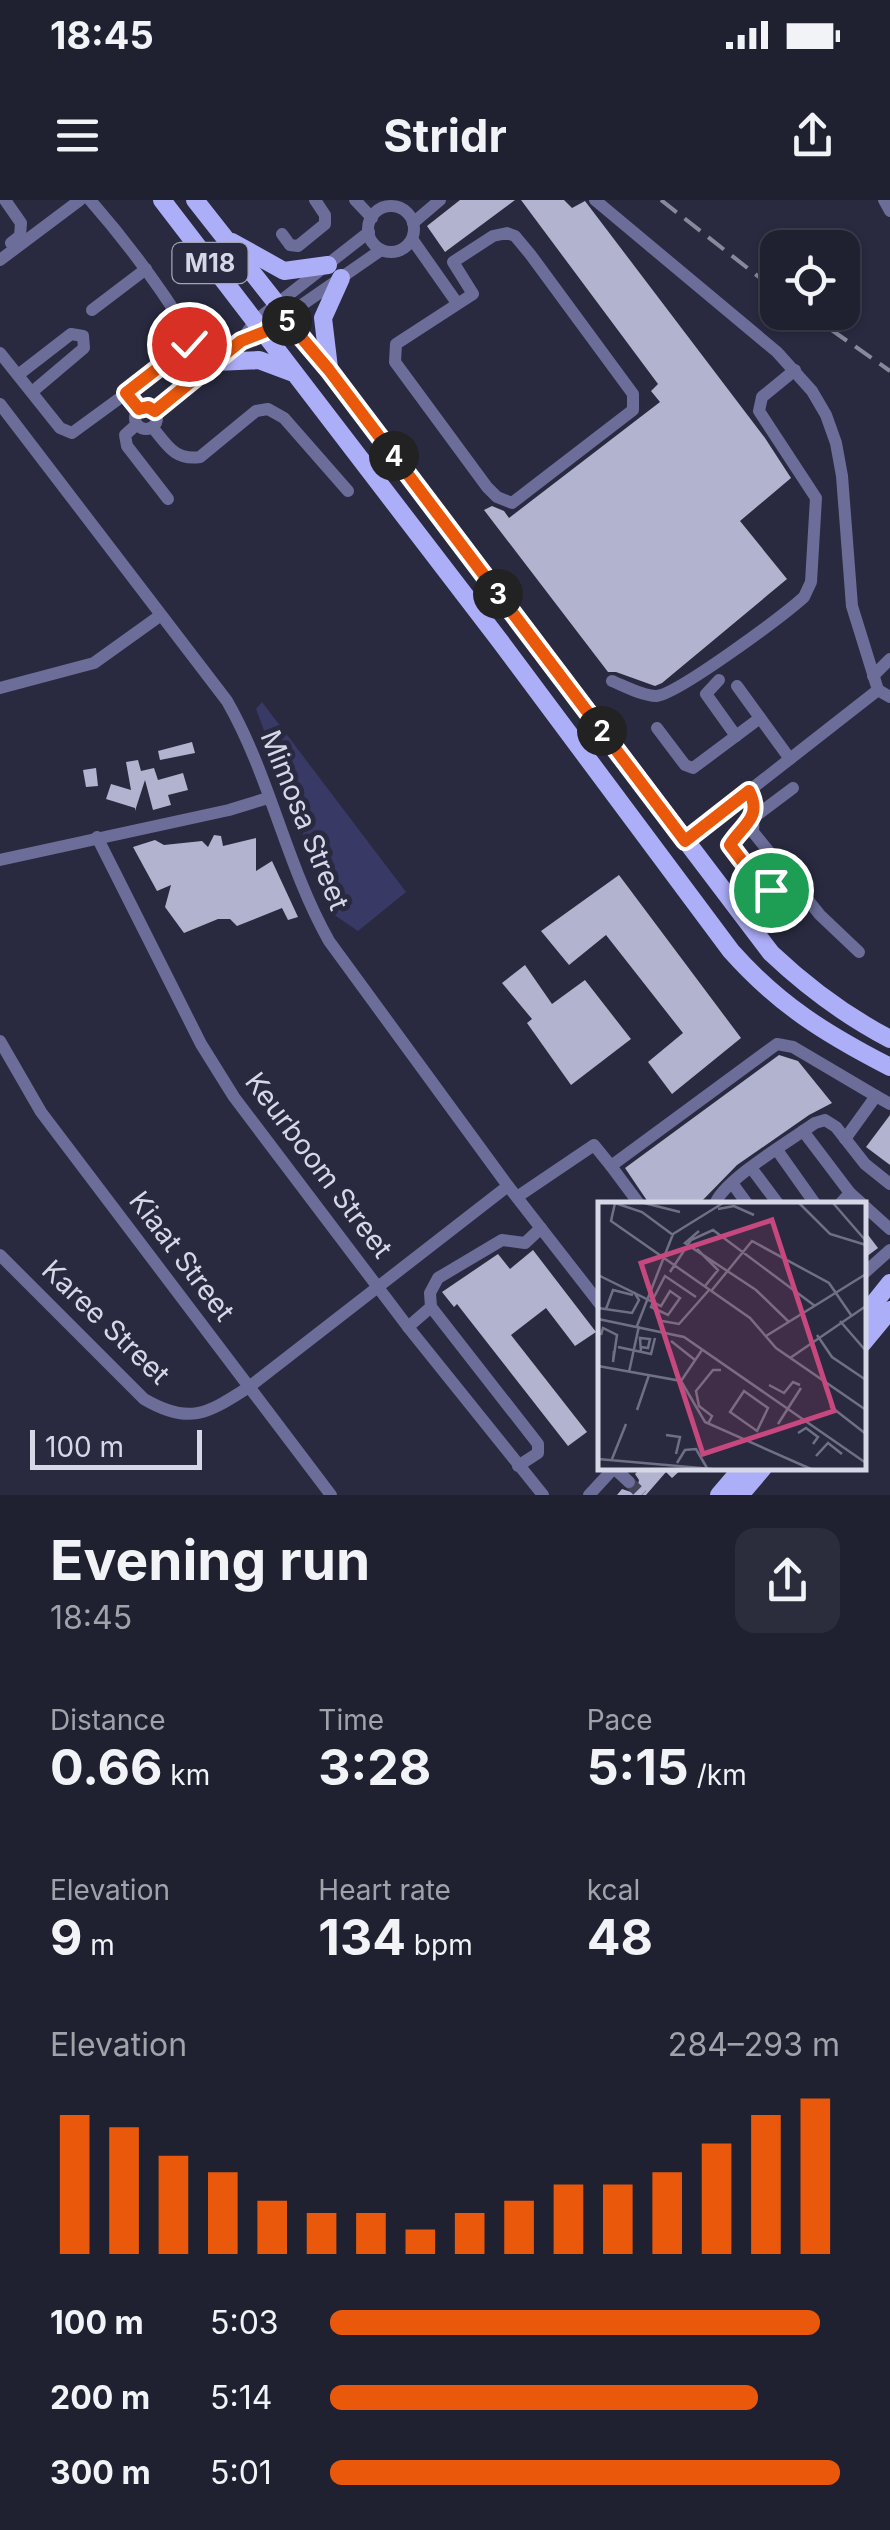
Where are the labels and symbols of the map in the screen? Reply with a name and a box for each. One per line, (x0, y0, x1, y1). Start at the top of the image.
road number: M18 (172, 243, 248, 283)
pin: 5 (262, 296, 312, 346)
pin (147, 302, 232, 387)
pin: 4 (369, 431, 419, 481)
pin: 3 (473, 569, 523, 619)
pin: 2 (577, 706, 627, 756)
street label: Mimosa Street (254, 725, 356, 915)
pin (729, 848, 814, 933)
street label: Keurboom Street (238, 1065, 400, 1265)
street label: Kiaat Street (122, 1184, 242, 1328)
inset map (598, 1202, 865, 1470)
street label: Karee Street (35, 1253, 177, 1391)
scale bar (30, 1425, 202, 1470)

